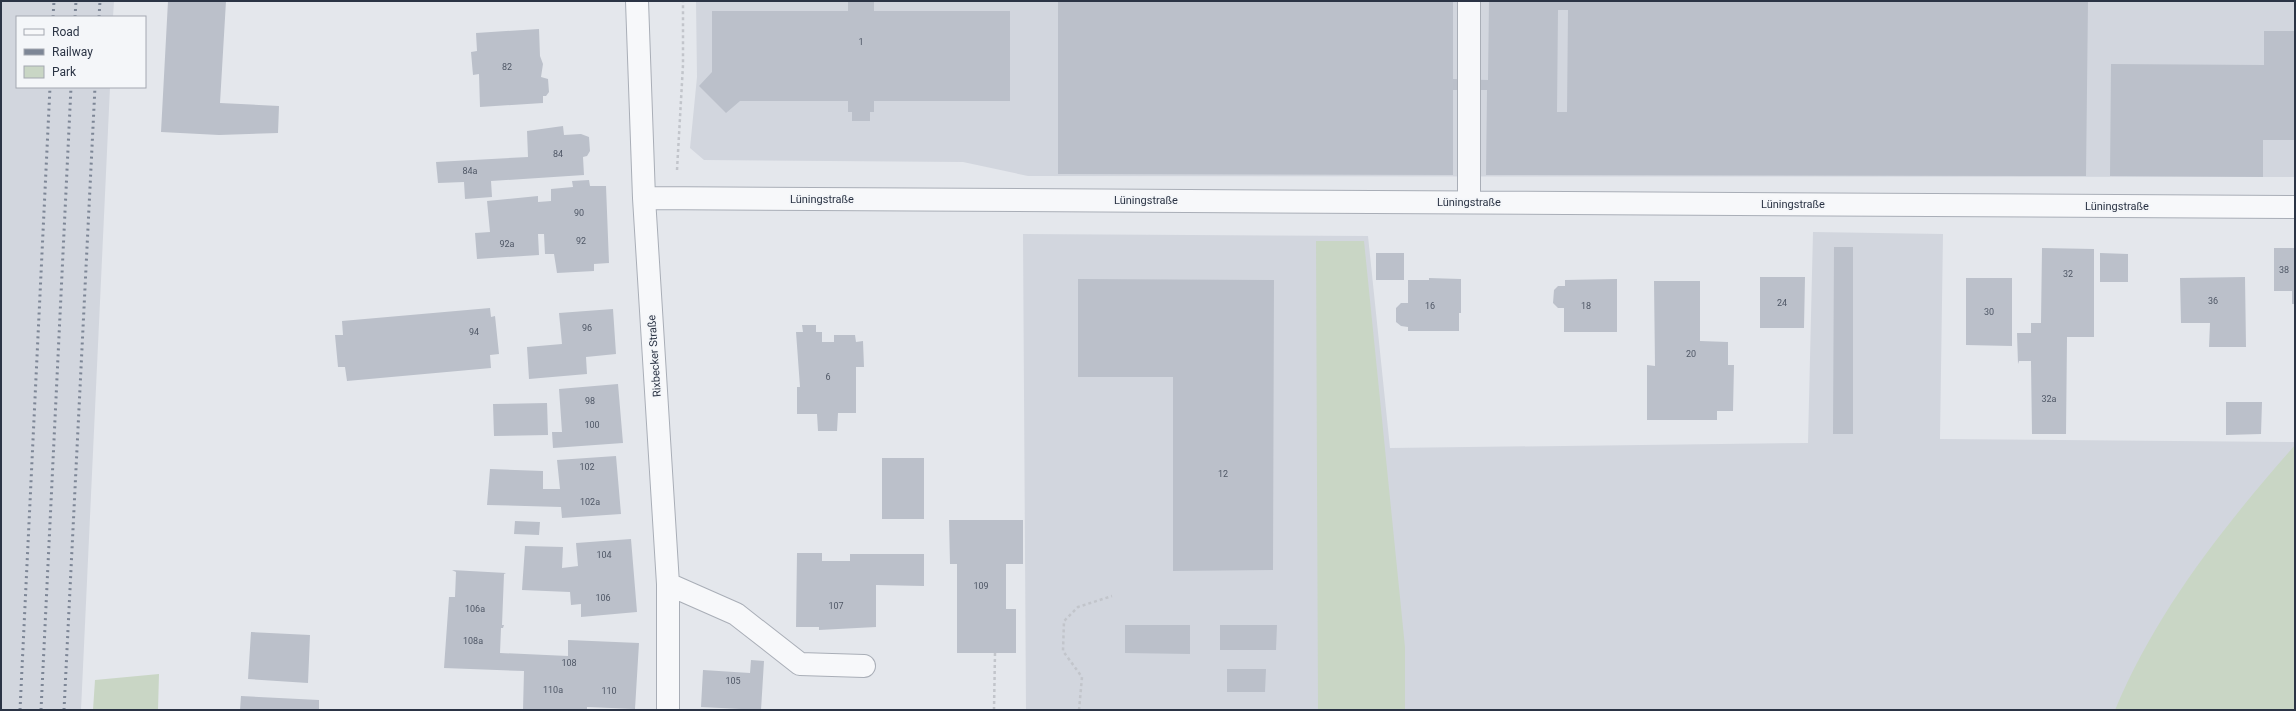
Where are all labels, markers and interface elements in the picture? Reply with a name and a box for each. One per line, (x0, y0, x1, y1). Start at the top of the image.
legend (16, 16, 146, 88)
text: Road (52, 25, 80, 39)
house number: 1 (858, 37, 864, 47)
text: Railway (52, 45, 93, 59)
house number: 82 (502, 62, 512, 72)
text: Park (52, 65, 77, 79)
house number: 84 (553, 149, 563, 159)
house number: 84a (462, 166, 478, 176)
street label: Lüningstraße (790, 193, 854, 206)
street label: Lüningstraße (1114, 194, 1178, 207)
street label: Lüningstraße (1437, 196, 1501, 209)
street label: Lüningstraße (1761, 198, 1825, 211)
street label: Lüningstraße (2085, 200, 2149, 213)
house number: 90 (574, 208, 584, 218)
house number: 92 (576, 236, 586, 246)
house number: 92a (499, 239, 515, 249)
house number: 38 (2279, 265, 2289, 275)
house number: 32 (2063, 269, 2073, 279)
house number: 36 (2208, 296, 2218, 306)
house number: 24 (1777, 298, 1787, 308)
house number: 16 (1425, 301, 1435, 311)
house number: 18 (1581, 301, 1591, 311)
house number: 30 (1984, 307, 1994, 317)
street label: Rixbecker Straße (645, 314, 664, 398)
house number: 96 (582, 323, 592, 333)
house number: 94 (469, 327, 479, 337)
house number: 20 (1686, 349, 1696, 359)
house number: 6 (825, 372, 831, 382)
house number: 32a (2041, 394, 2057, 404)
house number: 98 (585, 396, 595, 406)
house number: 100 (584, 420, 600, 430)
house number: 102 (579, 462, 595, 472)
house number: 12 (1218, 469, 1228, 479)
house number: 102a (580, 497, 600, 507)
house number: 104 (596, 550, 612, 560)
house number: 109 (973, 581, 989, 591)
house number: 106 (595, 593, 611, 603)
house number: 107 (828, 601, 844, 611)
house number: 106a (465, 604, 485, 614)
house number: 108a (463, 636, 483, 646)
house number: 108 (561, 658, 577, 668)
house number: 105 (725, 676, 741, 686)
house number: 110a (543, 685, 563, 695)
house number: 110 (601, 686, 617, 696)

